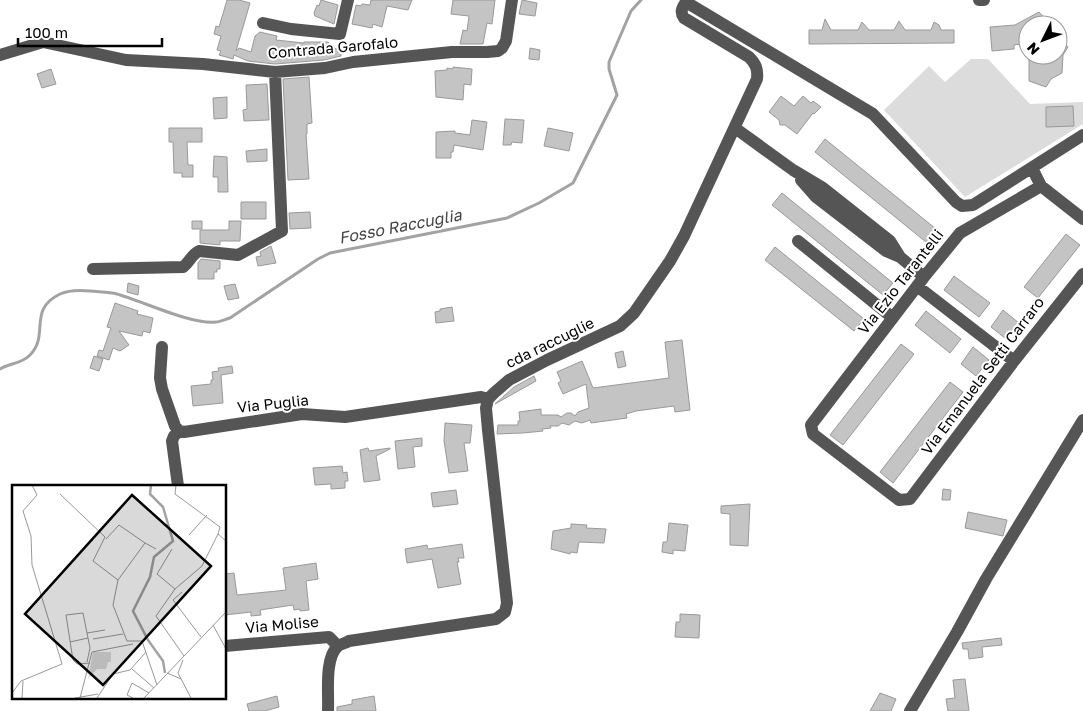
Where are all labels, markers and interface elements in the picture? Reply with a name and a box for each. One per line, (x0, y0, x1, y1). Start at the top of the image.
scale bar (18, 15, 161, 47)
north arrow (1018, 15, 1068, 65)
text: 100 m (25, 23, 68, 41)
street label: Contrada Garofalo (267, 32, 399, 62)
text: N (1023, 39, 1043, 59)
water label: Fosso Raccuglia (337, 204, 464, 248)
street label: Via Ezio Tarantelli (854, 225, 947, 337)
street label: Via Emanuela Setti Carraro (917, 293, 1047, 458)
street label: cda raccuglie (502, 313, 597, 371)
street label: Via Puglia (236, 390, 309, 416)
inset map (12, 485, 226, 698)
street label: Via Molise (244, 612, 320, 636)

